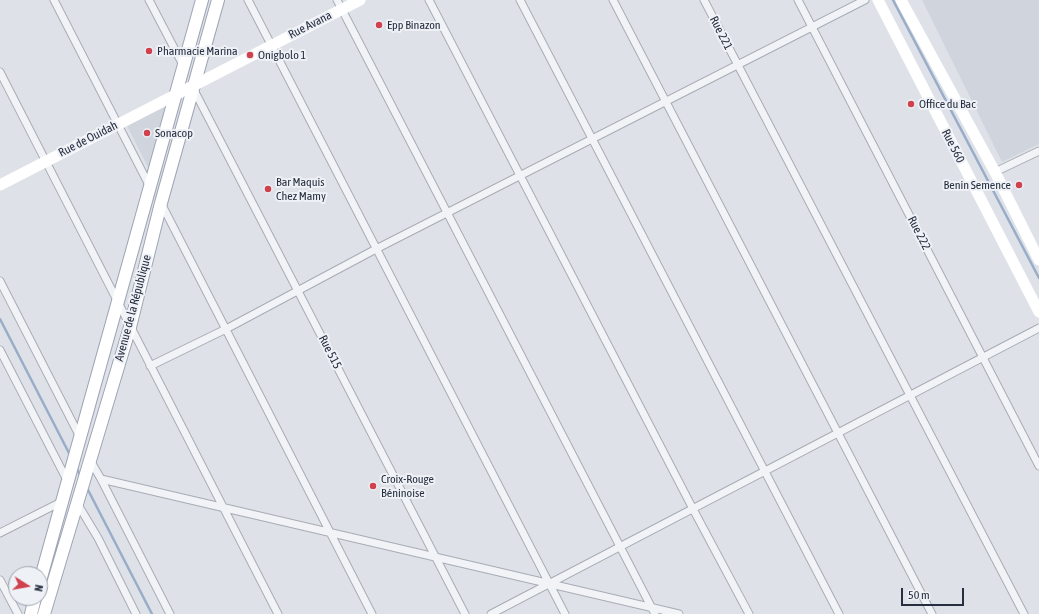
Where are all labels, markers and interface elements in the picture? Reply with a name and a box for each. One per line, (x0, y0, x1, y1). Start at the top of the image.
street label: Rue Avana (286, 8, 334, 42)
street label: Rue 221 (706, 14, 736, 52)
place label: Epp Binazon (387, 18, 441, 32)
marker: Epp Binazon (374, 20, 384, 30)
place label: Pharmacie Marina (157, 44, 238, 58)
marker: Pharmacie Marina (144, 46, 154, 56)
place label: Onigbolo 1 (258, 48, 306, 62)
marker: Onigbolo 1 (245, 50, 255, 60)
place label: Office du Bac (919, 97, 976, 111)
marker: Office du Bac (906, 99, 916, 109)
street label: Rue de Ouidah (56, 118, 120, 160)
place label: Sonacop (155, 126, 193, 140)
street label: Rue 560 (938, 127, 968, 165)
marker: Sonacop (142, 128, 152, 138)
place label: Bar Maquis Chez Mamy (276, 175, 326, 203)
place label: Benin Semence (944, 178, 1011, 192)
marker: Benin Semence (1014, 180, 1024, 190)
marker: Bar Maquis Chez Mamy (263, 184, 273, 194)
street label: Rue 222 (904, 214, 934, 252)
street label: Avenue de la République (112, 253, 154, 363)
street label: Rue 515 (315, 333, 345, 371)
place label: Croix-Rouge Béninoise (381, 472, 434, 500)
marker: Croix-Rouge Béninoise (368, 481, 378, 491)
north arrow (8, 566, 48, 606)
scale bar (903, 580, 966, 606)
text: N (32, 584, 45, 592)
text: 50 m (908, 588, 930, 602)

